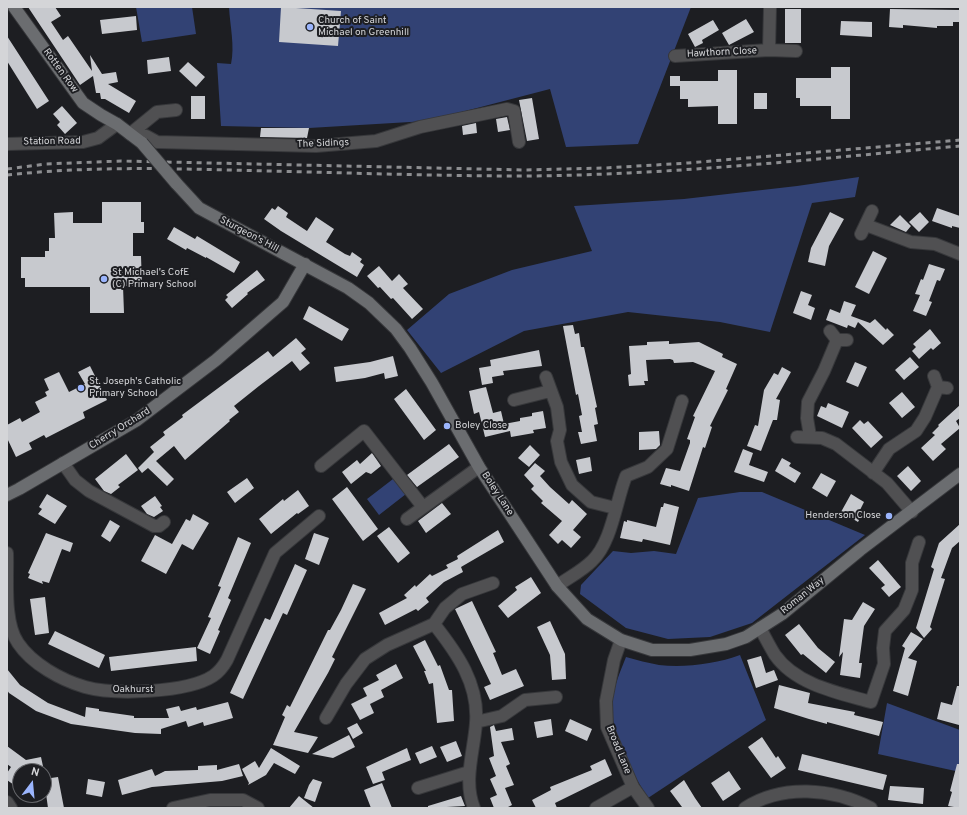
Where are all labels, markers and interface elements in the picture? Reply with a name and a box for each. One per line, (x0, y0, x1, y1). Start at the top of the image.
place label: Church of Saint Michael on Greenhill (318, 15, 409, 38)
marker: Church of Saint Michael on Greenhill (305, 22, 315, 32)
street label: Hawthorn Close (687, 45, 757, 61)
street label: Rotten Row (40, 47, 80, 95)
street label: Station Road (23, 135, 81, 149)
street label: The Sidings (297, 137, 349, 151)
street label: Sturgeon's Hill (217, 214, 281, 256)
place label: St Michael's CofE (C) Primary School (112, 267, 196, 290)
marker: St Michael's CofE (C) Primary School (99, 274, 109, 284)
place label: St. Joseph's Catholic Primary School (89, 376, 181, 400)
marker: St. Joseph's Catholic Primary School (76, 383, 86, 393)
street label: Cherry Orchard (87, 405, 153, 453)
place label: Boley Close (455, 420, 507, 432)
marker: Boley Close (442, 421, 452, 431)
street label: Boley Lane (478, 470, 516, 518)
place label: Henderson Close (805, 510, 881, 522)
marker: Henderson Close (884, 511, 894, 521)
street label: Roman Way (779, 575, 827, 617)
street label: Oakhurst (112, 684, 154, 696)
street label: Broad Lane (603, 724, 633, 776)
north arrow (12, 763, 52, 803)
text: N (29, 765, 41, 780)

